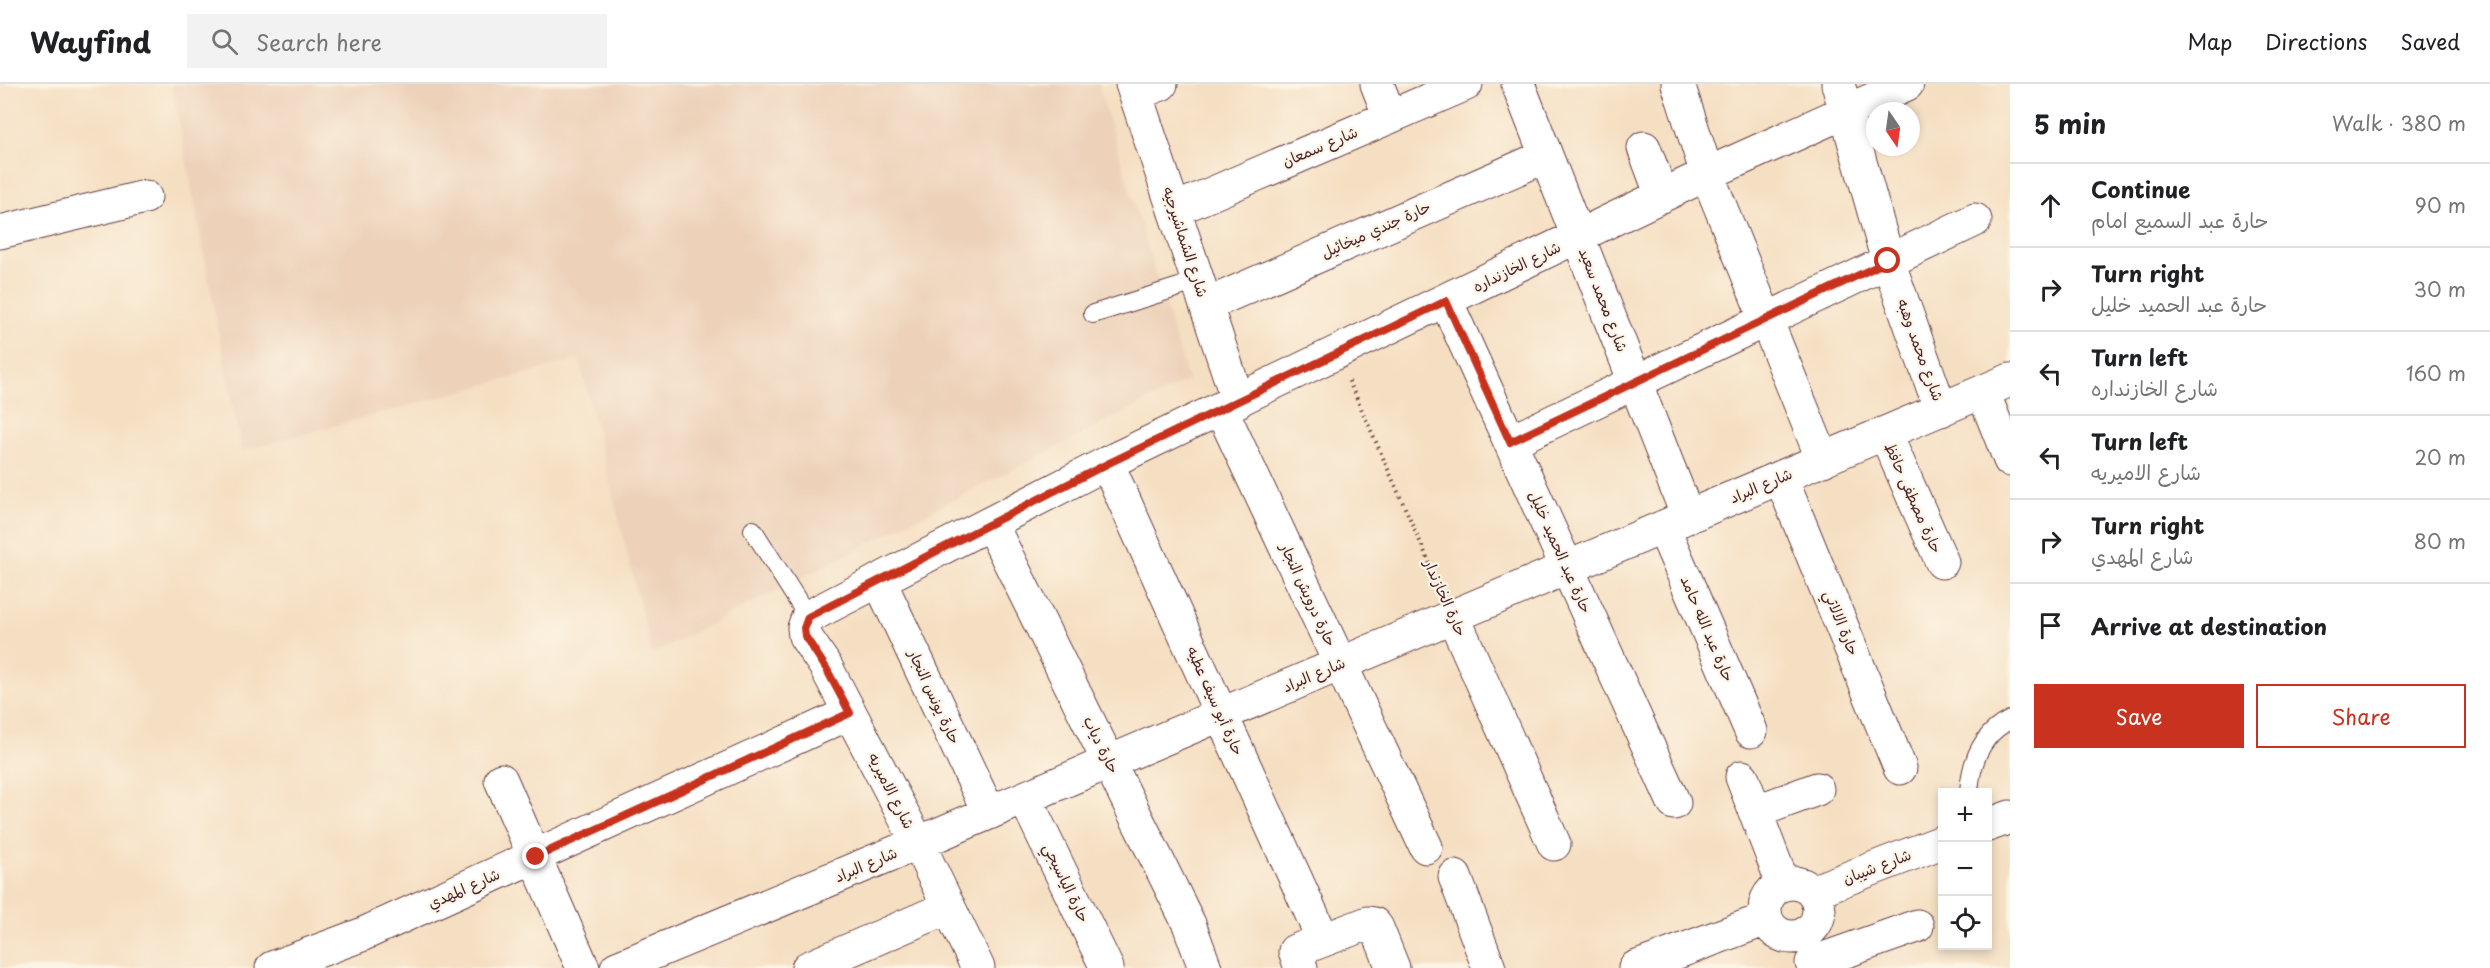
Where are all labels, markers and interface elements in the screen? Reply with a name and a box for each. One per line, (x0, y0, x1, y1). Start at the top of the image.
search box (187, 14, 607, 68)
text: Wayfind (30, 20, 151, 63)
icon: search (208, 25, 241, 58)
text: Search here (256, 25, 382, 58)
text: Map (2187, 25, 2232, 57)
text: Directions (2265, 25, 2367, 57)
text: Saved (2400, 25, 2460, 57)
north arrow (1866, 102, 1920, 156)
text: 5 min (2034, 104, 2106, 143)
text: Walk · 380 m (2332, 108, 2466, 138)
street label: شارع سمعان (1278, 119, 1361, 172)
text: Continue (2091, 172, 2190, 205)
street label: شارع الشماشيرجيه (1158, 183, 1215, 300)
icon: ahead (2034, 189, 2067, 222)
text: 90 m (2415, 190, 2466, 220)
street label: حارة جندي ميخائيل (1317, 194, 1434, 264)
text: حارة عبد السميع امام (2091, 205, 2268, 235)
street label: شارع الخازنداره (1468, 234, 1564, 297)
street label: شارع محمد سعيد (1574, 244, 1635, 355)
route start (1874, 247, 1900, 273)
text: Turn right (2091, 256, 2204, 289)
icon: right (2034, 273, 2067, 306)
text: 30 m (2413, 274, 2466, 304)
text: حارة عبد الحميد خليل (2091, 289, 2267, 319)
street label: شارع محمد وهبه (1892, 295, 1951, 404)
text: Turn left (2091, 340, 2188, 373)
icon: left (2034, 357, 2067, 390)
text: 160 m (2406, 358, 2466, 388)
text: شارع الخازنداره (2091, 373, 2218, 403)
text: Turn left (2091, 424, 2188, 457)
street label: حارة مصطفى حافظ (1880, 438, 1949, 556)
icon: left (2034, 441, 2067, 474)
text: 20 m (2414, 442, 2466, 472)
text: شارع الاميريه (2091, 457, 2201, 487)
street label: شارع البراد (1725, 461, 1795, 508)
street label: حارة عبد الحميد خليل (1524, 486, 1599, 616)
text: Turn right (2091, 508, 2204, 541)
icon: right (2034, 525, 2067, 558)
text: 80 m (2414, 526, 2466, 556)
street label: حارة درويش النجار (1275, 538, 1343, 650)
text: شارع المهدي (2091, 541, 2194, 571)
street label: حارة الخازندار (1419, 554, 1474, 640)
street label: حارة عبد الله حامد (1676, 572, 1741, 685)
street label: حارة الالاتي (1816, 586, 1866, 660)
icon: arrive (2034, 609, 2067, 642)
text: Arrive at destination (2091, 609, 2327, 642)
street label: حارة أبو سيف عطيه (1182, 642, 1251, 759)
street label: حارة يونس النجار (903, 644, 967, 748)
street label: شارع البراد (1278, 650, 1348, 697)
button: Save (2034, 684, 2244, 748)
button: Share (2256, 684, 2466, 748)
street label: حارة دياب (1079, 712, 1126, 777)
street label: شارع الاميريه (863, 748, 921, 832)
map controls (1938, 788, 1992, 950)
button: + (1938, 788, 1992, 842)
street label: حارة الياسيجي (1036, 839, 1096, 927)
street label: شارع البراد (830, 840, 900, 887)
street label: شارع شيبان (1839, 842, 1914, 889)
button: − (1938, 842, 1992, 896)
route end (522, 843, 548, 869)
street label: شارع المهدي (424, 861, 504, 915)
button: locate (1938, 896, 1992, 950)

